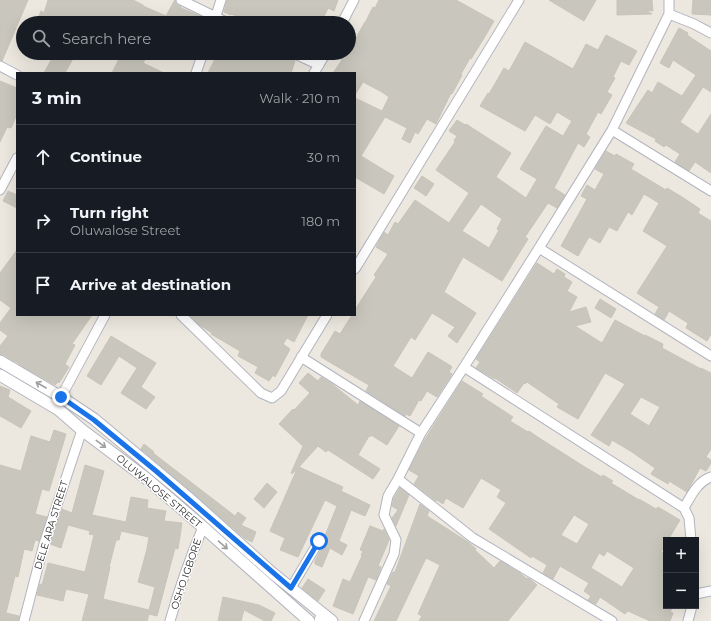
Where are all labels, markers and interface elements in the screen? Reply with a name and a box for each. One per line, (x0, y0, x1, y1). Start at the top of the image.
search box (16, 16, 356, 60)
icon: search (30, 27, 52, 49)
text: Search here (62, 29, 151, 48)
text: 3 min (32, 88, 82, 108)
text: Walk · 210 m (259, 90, 340, 106)
icon: ahead (32, 146, 54, 168)
text: Continue (70, 147, 142, 166)
text: 30 m (307, 149, 340, 165)
text: Turn right (70, 203, 149, 222)
icon: right (32, 210, 54, 232)
text: 180 m (301, 213, 340, 229)
text: Oluwalose Street (70, 222, 181, 238)
icon: arrive (32, 274, 54, 296)
text: Arrive at destination (70, 275, 231, 294)
one-way arrow (35, 380, 47, 388)
route end (52, 388, 70, 406)
one-way arrow (96, 440, 107, 449)
street label: OLUWALOSE STREET (114, 451, 205, 531)
street label: DELE ARA STREET (31, 479, 71, 571)
route start (310, 532, 328, 550)
street label: OSHO IGBORE (168, 536, 204, 611)
map controls (663, 537, 699, 609)
button: + (663, 537, 699, 573)
one-way arrow (218, 540, 228, 550)
button: − (663, 573, 699, 609)

